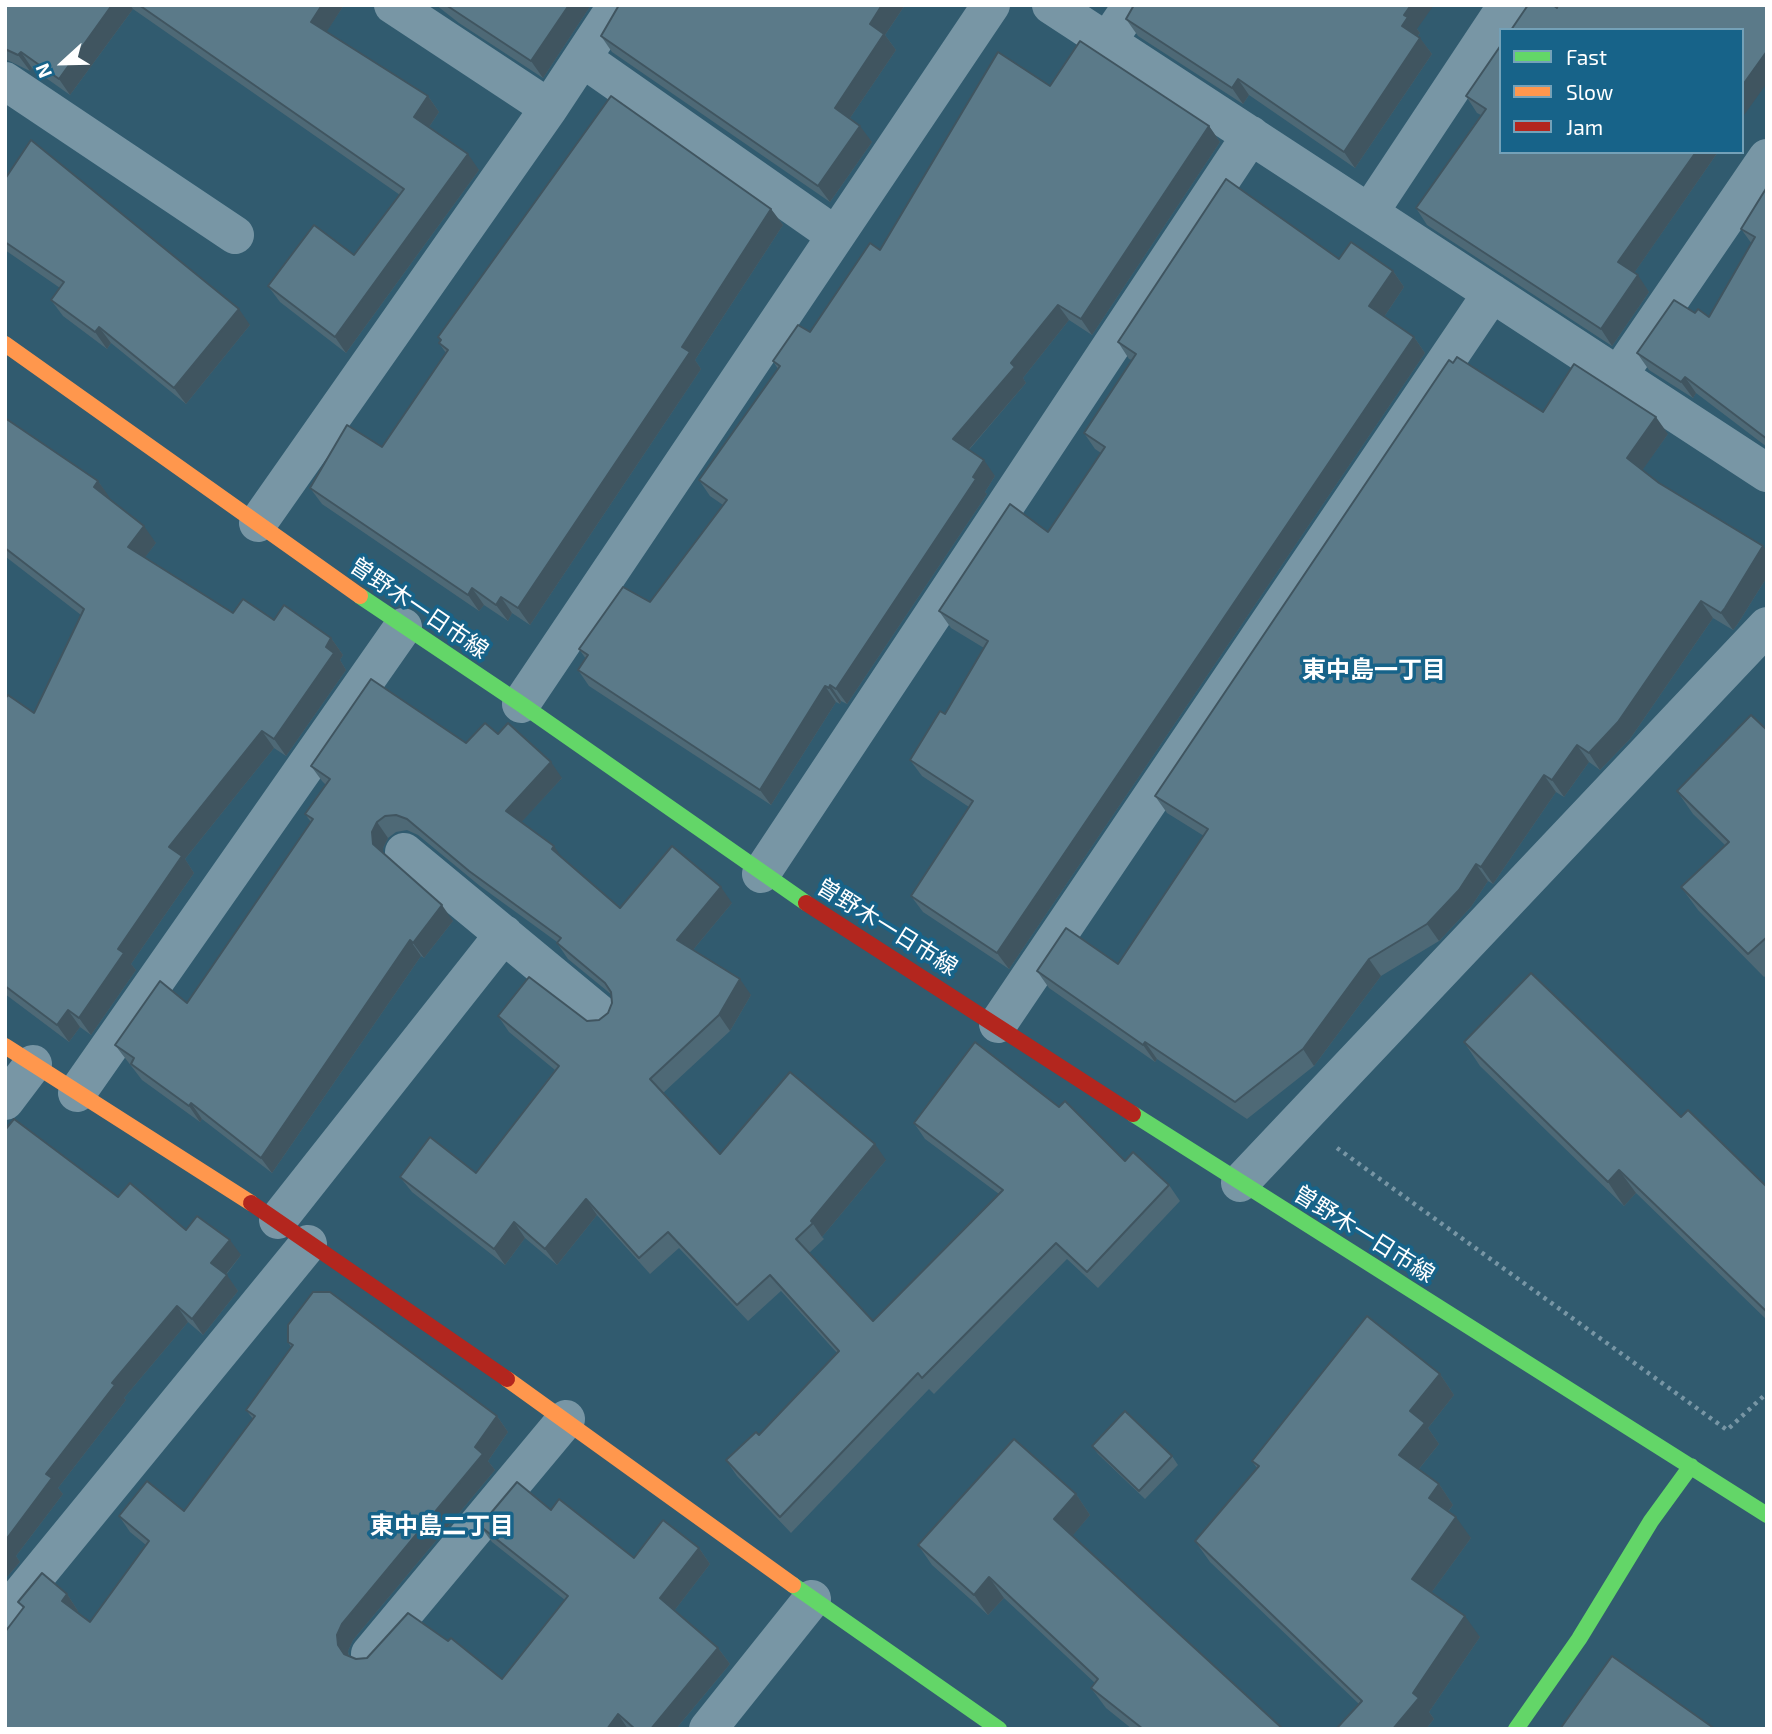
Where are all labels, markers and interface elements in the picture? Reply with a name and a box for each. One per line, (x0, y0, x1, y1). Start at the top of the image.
north arrow (28, 28, 98, 98)
legend (1499, 28, 1744, 154)
text: Fast (1566, 44, 1607, 69)
text: N (30, 60, 56, 82)
text: Slow (1566, 79, 1613, 104)
text: Jam (1566, 114, 1603, 139)
street label: 曽野木一日市線 (345, 552, 493, 664)
district label: 東中島一丁目 (1302, 656, 1446, 684)
street label: 曽野木一日市線 (811, 873, 963, 981)
street label: 曽野木一日市線 (1288, 1180, 1440, 1288)
district label: 東中島二丁目 (370, 1512, 514, 1540)

